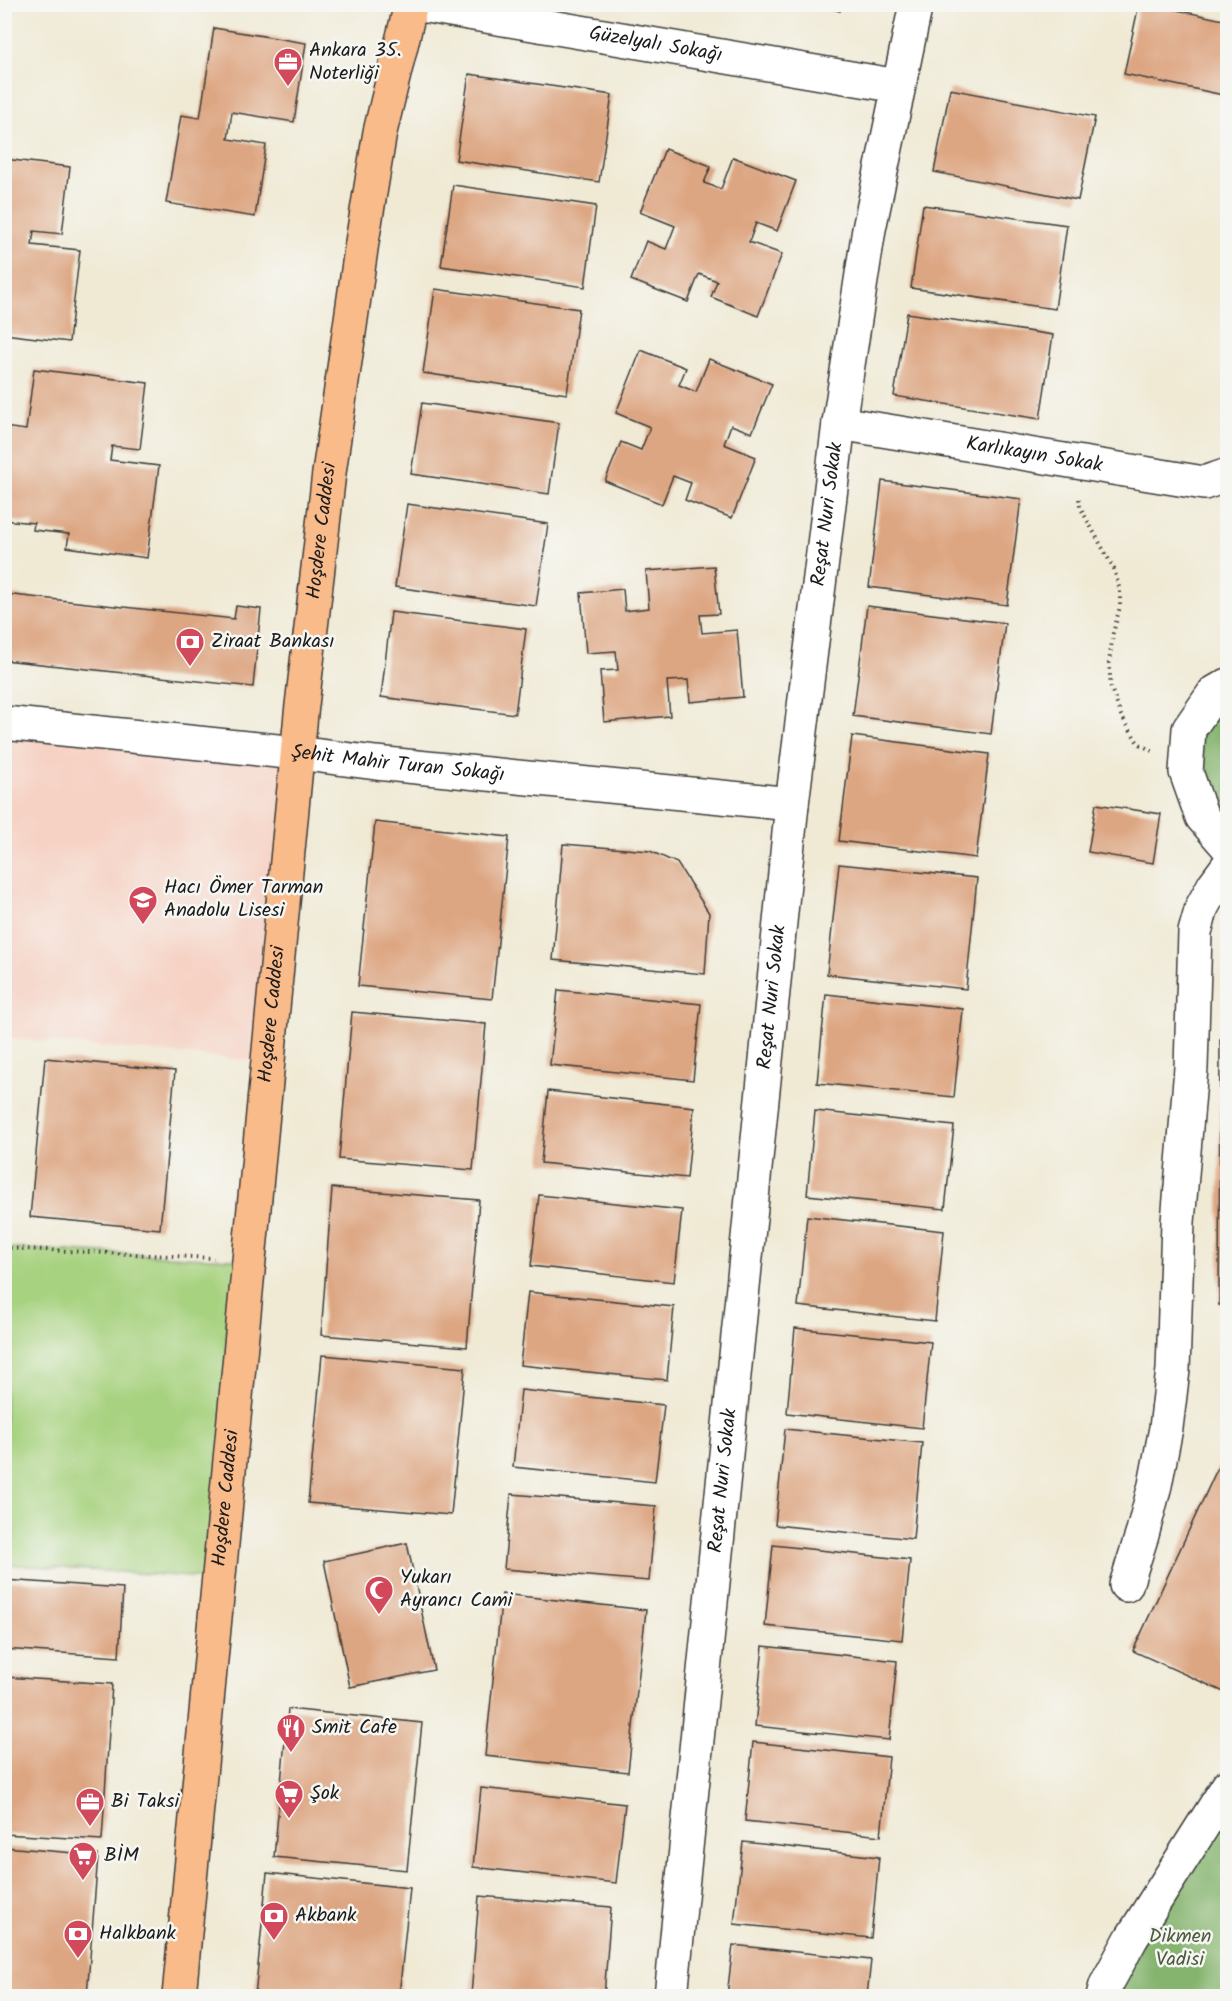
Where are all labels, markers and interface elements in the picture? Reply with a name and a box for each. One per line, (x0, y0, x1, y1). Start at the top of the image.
street label: Güzelyalı Sokağı (587, 18, 725, 72)
place label: Ankara 35. Noterliği (309, 35, 402, 90)
office icon: Ankara 35. Noterliği (272, 46, 304, 88)
street label: Karlıkayın Sokak (964, 428, 1106, 482)
street label: Reşat Nuri Sokak (803, 440, 853, 588)
street label: Hoşdere Caddesi (298, 459, 346, 601)
bank icon: Ziraat Bankası (174, 626, 206, 668)
place label: Ziraat Bankası (211, 626, 335, 658)
street label: Şehit Mahir Turan Sokağı (290, 736, 506, 792)
place label: Hacı Ömer Tarman Anadolu Lisesi (164, 872, 323, 927)
school or university icon: Hacı Ömer Tarman Anadolu Lisesi (127, 884, 159, 926)
street label: Reşat Nuri Sokak (749, 923, 796, 1071)
street label: Hoşdere Caddesi (250, 943, 295, 1084)
street label: Reşat Nuri Sokak (700, 1406, 747, 1554)
street label: Hoşdere Caddesi (204, 1427, 249, 1568)
place label: Yukarı Ayrancı Cami (400, 1562, 514, 1617)
mosque icon: Yukarı Ayrancı Cami (363, 1574, 395, 1616)
restaurant icon: Smit Cafe (275, 1712, 307, 1754)
place label: Smit Cafe (312, 1712, 397, 1744)
supermarket icon: Şok (273, 1778, 305, 1820)
place label: Şok (310, 1778, 340, 1810)
office icon: Bi Taksi (74, 1786, 106, 1828)
place label: Bi Taksi (111, 1786, 180, 1818)
supermarket icon: BİM (67, 1840, 99, 1882)
place label: BİM (104, 1840, 139, 1872)
bank icon: Akbank (258, 1900, 290, 1942)
place label: Akbank (295, 1900, 357, 1932)
bank icon: Halkbank (62, 1918, 94, 1960)
place label: Halkbank (99, 1918, 177, 1950)
park label: Dikmen Vadisi (1149, 1921, 1211, 1976)

